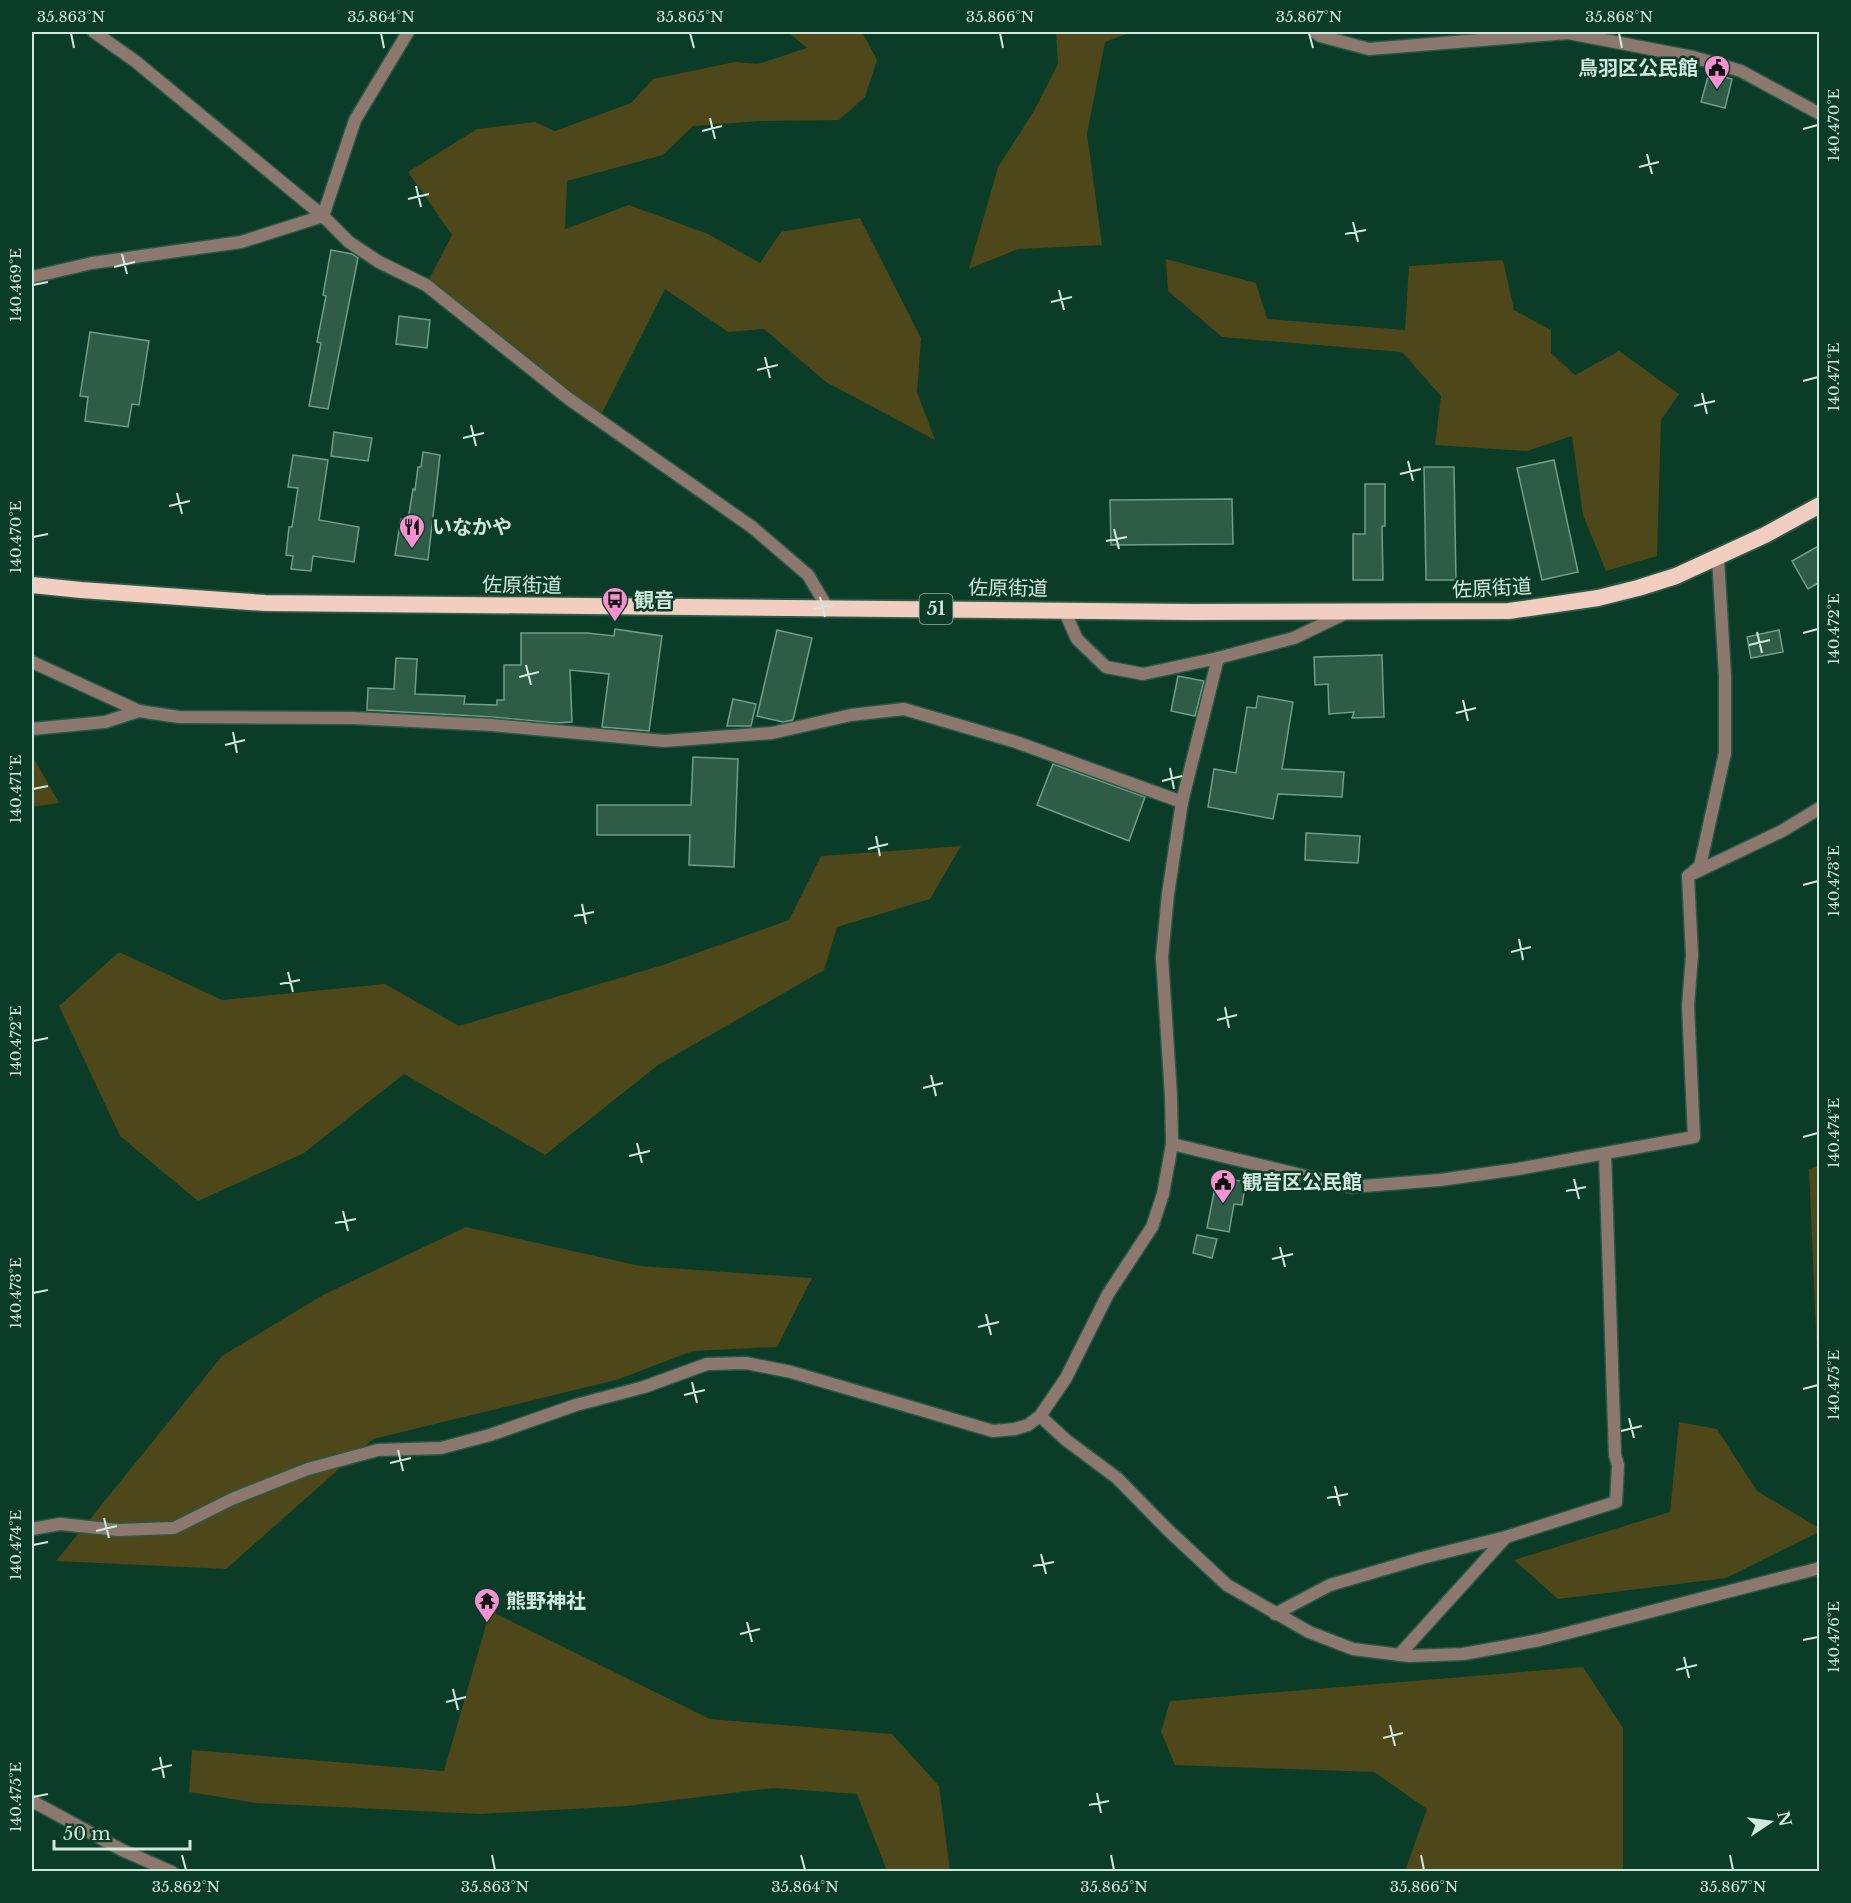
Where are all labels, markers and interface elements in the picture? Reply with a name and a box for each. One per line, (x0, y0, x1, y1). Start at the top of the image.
text: 35.863°N (37, 7, 105, 26)
text: 35.864°N (347, 7, 415, 26)
text: 35.865°N (656, 7, 724, 26)
text: 35.866°N (966, 7, 1034, 26)
text: 35.867°N (1276, 7, 1342, 26)
text: 35.868°N (1585, 7, 1653, 26)
public building icon: 鳥羽区公民館 (1702, 53, 1732, 91)
place label: 鳥羽区公民館 (1578, 56, 1698, 80)
text: 140.470°E (1824, 88, 1843, 161)
text: 140.469°E (6, 248, 25, 322)
text: 140.471°E (1824, 342, 1843, 411)
text: 140.470°E (6, 500, 25, 573)
restaurant icon: いなかや (397, 512, 427, 550)
place label: いなかや (432, 515, 512, 539)
street label: 佐原街道 (482, 572, 562, 598)
street label: 佐原街道 (1451, 574, 1533, 602)
street label: 佐原街道 (968, 575, 1048, 601)
bus stop icon: 観音 (600, 585, 630, 623)
place label: 観音 (634, 588, 674, 612)
text: 140.472°E (1824, 593, 1843, 665)
road number: 51 (920, 594, 952, 624)
text: 140.471°E (6, 754, 25, 823)
text: 140.473°E (1824, 845, 1843, 917)
text: 140.472°E (6, 1005, 25, 1077)
text: 140.474°E (1824, 1098, 1843, 1168)
public building icon: 観音区公民館 (1208, 1167, 1238, 1205)
place label: 観音区公民館 (1242, 1170, 1362, 1194)
text: 140.473°E (6, 1257, 25, 1329)
text: 140.475°E (1824, 1350, 1843, 1420)
text: 140.474°E (6, 1510, 25, 1580)
temple icon: 熊野神社 (472, 1586, 502, 1624)
place label: 熊野神社 (506, 1589, 586, 1613)
text: 140.476°E (1824, 1601, 1843, 1673)
text: 140.475°E (6, 1762, 25, 1832)
north arrow (1740, 1792, 1800, 1852)
text: N (1773, 1809, 1796, 1828)
scale bar (54, 1813, 190, 1851)
text: 50 m (63, 1823, 111, 1845)
text: 35.862°N (152, 1877, 220, 1896)
text: 35.863°N (461, 1877, 529, 1896)
text: 35.864°N (771, 1877, 839, 1896)
text: 35.865°N (1080, 1877, 1148, 1896)
text: 35.866°N (1390, 1877, 1458, 1896)
text: 35.867°N (1700, 1877, 1766, 1896)

